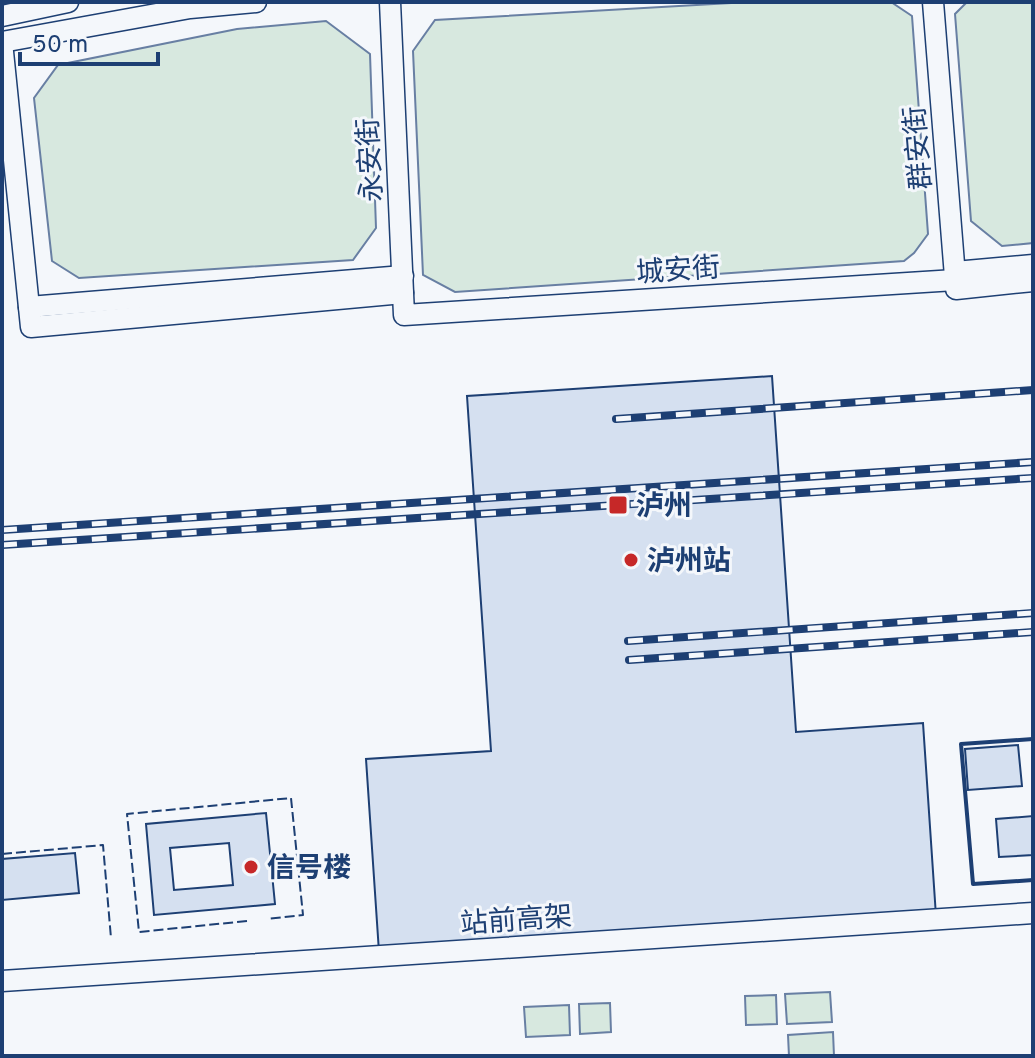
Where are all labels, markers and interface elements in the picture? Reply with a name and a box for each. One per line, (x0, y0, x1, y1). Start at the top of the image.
scale bar (20, 16, 158, 66)
text: 50 m (32, 31, 88, 61)
street label: 群安街 (898, 104, 942, 191)
street label: 永安街 (352, 117, 392, 203)
street label: 城安街 (635, 251, 721, 293)
place label: 泸州 (636, 490, 692, 526)
marker: 泸州 (607, 494, 629, 516)
place label: 泸州站 (647, 545, 731, 581)
marker: 泸州站 (622, 551, 640, 569)
place label: 信号楼 (267, 852, 351, 888)
marker: 信号楼 (242, 858, 260, 876)
street label: 站前高架 (459, 900, 573, 944)

